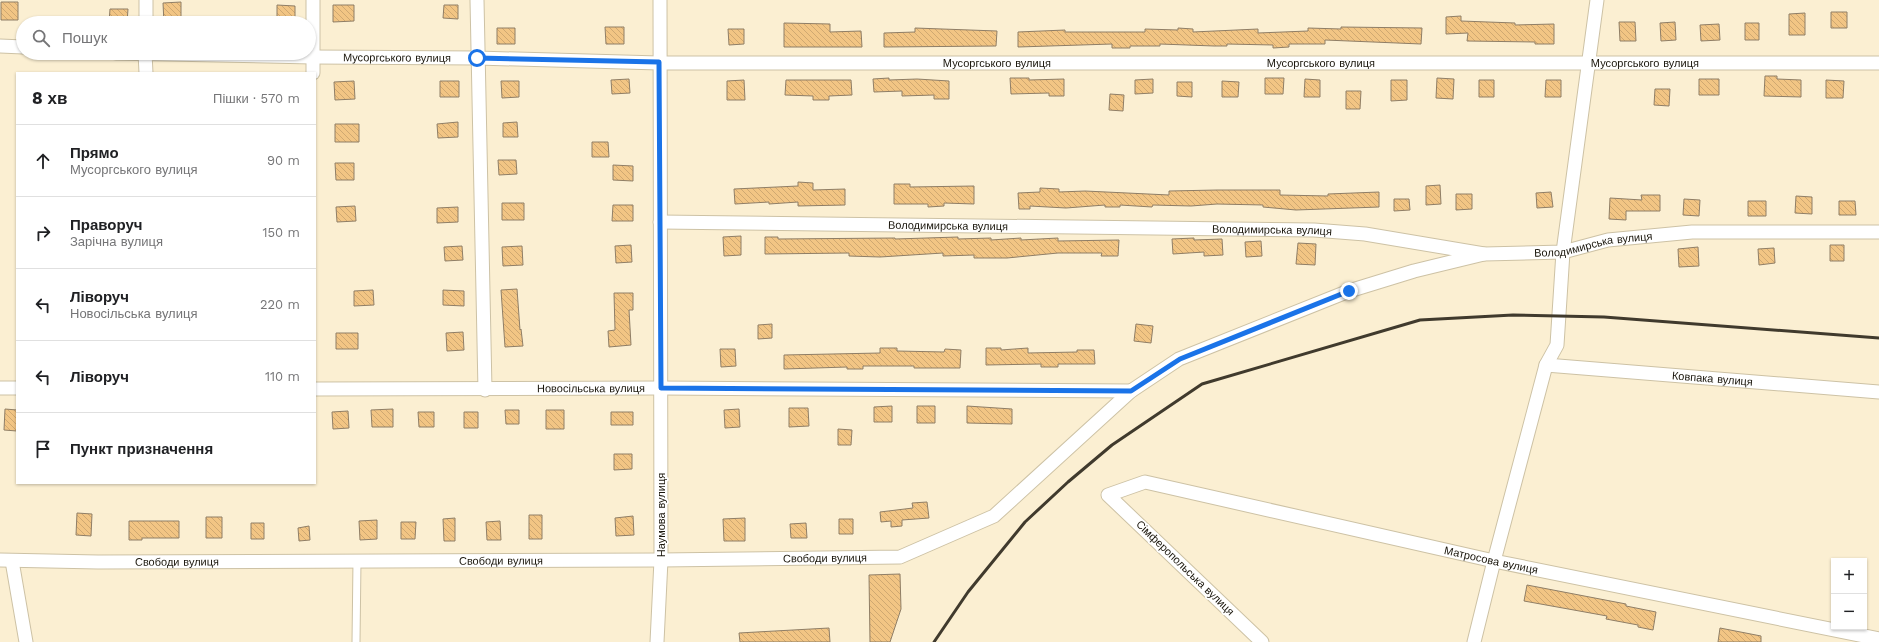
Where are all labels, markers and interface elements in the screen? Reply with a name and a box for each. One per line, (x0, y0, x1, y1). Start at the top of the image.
search box (16, 16, 316, 60)
icon: search (30, 27, 52, 49)
text: Пошук (62, 29, 107, 47)
route start (468, 49, 486, 67)
street label: Мусоргського вулиця (343, 51, 451, 64)
street label: Мусоргського вулиця (943, 57, 1051, 70)
street label: Мусоргського вулиця (1267, 57, 1375, 70)
street label: Мусоргського вулиця (1591, 57, 1699, 70)
text: 8 хв (32, 88, 67, 108)
text: Пішки · 570 m (213, 91, 300, 106)
text: Прямо (70, 144, 119, 162)
icon: ahead (32, 150, 54, 172)
text: 90 m (267, 153, 300, 168)
text: Мусоргського вулиця (70, 162, 198, 177)
text: Праворуч (70, 216, 143, 234)
street label: Володимирська вулиця (888, 218, 1008, 233)
icon: right (32, 222, 54, 244)
street label: Володимирська вулиця (1212, 222, 1332, 238)
text: 150 m (262, 225, 300, 240)
street label: Володимирська вулиця (1534, 229, 1653, 259)
text: Зарічна вулиця (70, 234, 163, 249)
route end (1340, 282, 1358, 300)
text: Ліворуч (70, 288, 129, 306)
icon: left (32, 294, 54, 316)
text: 220 m (260, 297, 300, 312)
text: Новосільська вулиця (70, 306, 197, 321)
icon: left (32, 366, 54, 388)
text: Ліворуч (70, 368, 129, 386)
text: 110 m (265, 369, 300, 384)
street label: Ковпака вулиця (1671, 369, 1753, 388)
street label: Новосільська вулиця (537, 382, 645, 395)
icon: arrive (32, 438, 54, 460)
text: Пункт призначення (70, 440, 213, 458)
street label: Наумова вулиця (655, 473, 668, 557)
street label: Сімферопольська вулиця (1133, 518, 1237, 618)
street label: Матросова вулиця (1443, 543, 1539, 576)
street label: Свободи вулиця (783, 551, 867, 565)
street label: Свободи вулиця (459, 554, 543, 567)
street label: Свободи вулиця (135, 555, 219, 568)
map controls (1831, 558, 1867, 630)
button: + (1831, 558, 1867, 594)
button: − (1831, 594, 1867, 630)

